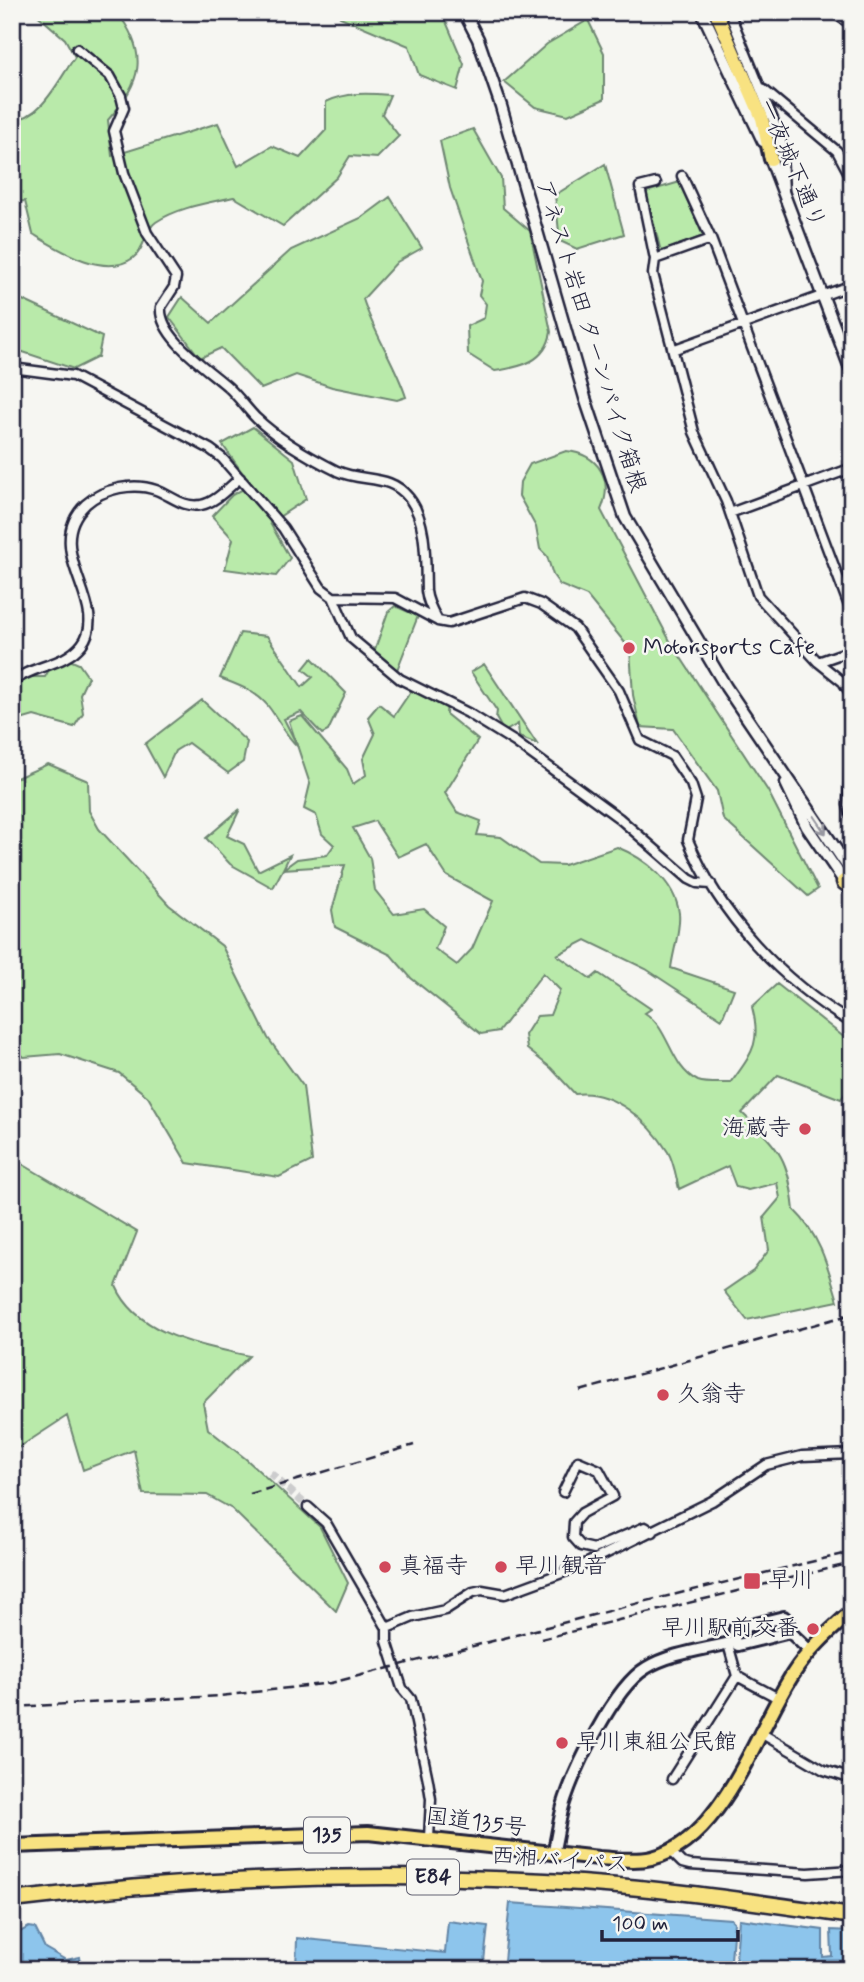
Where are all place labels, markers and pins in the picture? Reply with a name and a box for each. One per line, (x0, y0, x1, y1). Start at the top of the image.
place label: Motorsports Cafe (643, 633, 815, 663)
marker: Motorsports Cafe (621, 640, 637, 656)
place label: 海蔵寺 (722, 1114, 791, 1144)
marker: 海蔵寺 (797, 1121, 813, 1137)
place label: 久翁寺 (677, 1380, 746, 1410)
marker: 久翁寺 (655, 1387, 671, 1403)
place label: 真福寺 (399, 1552, 468, 1582)
place label: 早川観音 (515, 1552, 607, 1582)
marker: 真福寺 (377, 1559, 393, 1575)
marker: 早川観音 (493, 1559, 509, 1575)
place label: 早川 (768, 1566, 814, 1596)
marker: 早川 (742, 1571, 762, 1591)
place label: 早川駅前交番 (661, 1614, 799, 1644)
marker: 早川駅前交番 (805, 1621, 821, 1637)
place label: 早川東組公民館 (576, 1728, 737, 1758)
marker: 早川東組公民館 (554, 1735, 570, 1751)

